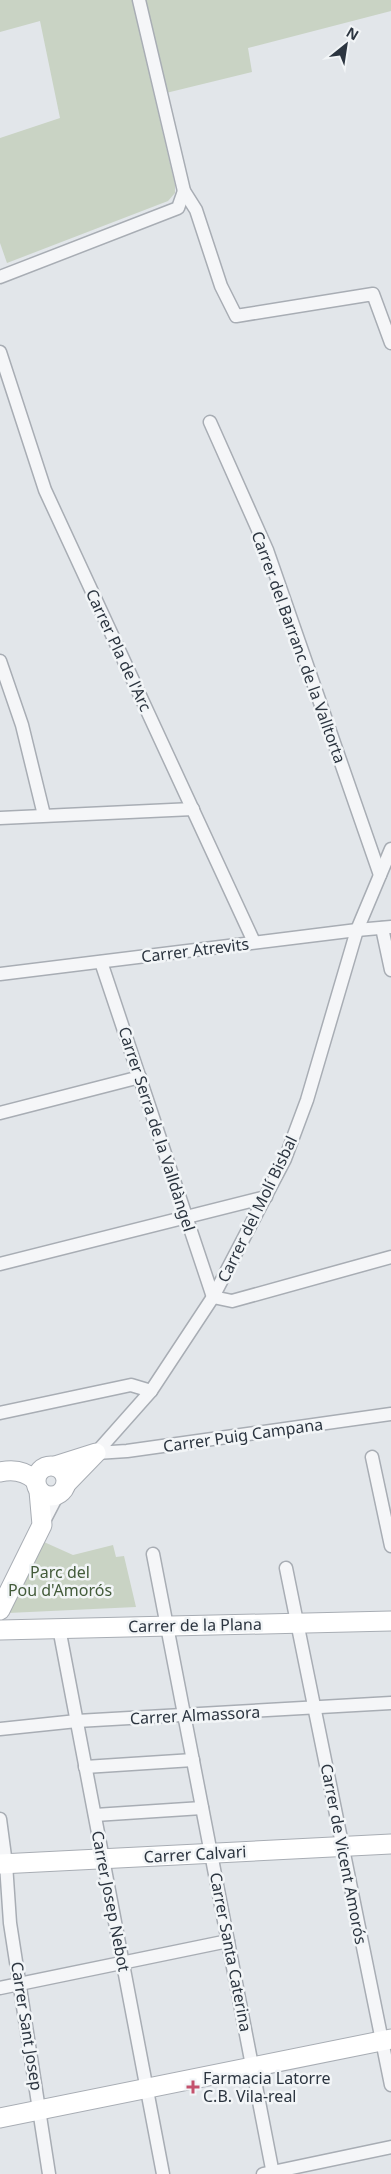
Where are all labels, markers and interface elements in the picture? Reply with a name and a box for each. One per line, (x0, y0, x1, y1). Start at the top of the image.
north arrow (321, 20, 371, 70)
text: N (343, 22, 362, 44)
street label: Carrer del Barranc de la Valltorta (247, 528, 351, 766)
street label: Carrer Pla de l'Arc (81, 585, 157, 715)
street label: Carrer Atrevits (140, 932, 250, 968)
street label: Carrer Serra de la Valldàngel (113, 1024, 201, 1234)
street label: Carrer del Molí Bisbal (212, 1132, 302, 1286)
street label: Carrer Puig Campana (162, 1413, 324, 1457)
park label: Parc del Pou d'Amorós (8, 1561, 112, 1601)
street label: Carrer de la Plana (128, 1613, 262, 1637)
street label: Carrer Almassora (129, 1701, 261, 1729)
street label: Carrer de Vicent Amorós (316, 1762, 372, 1946)
street label: Carrer Josep Nebot (87, 1829, 135, 1973)
street label: Carrer Calvari (143, 1840, 247, 1868)
street label: Carrer Santa Caterina (205, 1870, 257, 2034)
street label: Carrer Sant Josep (6, 1960, 48, 2092)
place label: Farmacia Latorre C.B. Vila-real (203, 2067, 331, 2107)
marker: Farmacia Latorre C.B. Vila-real (187, 2081, 199, 2093)

